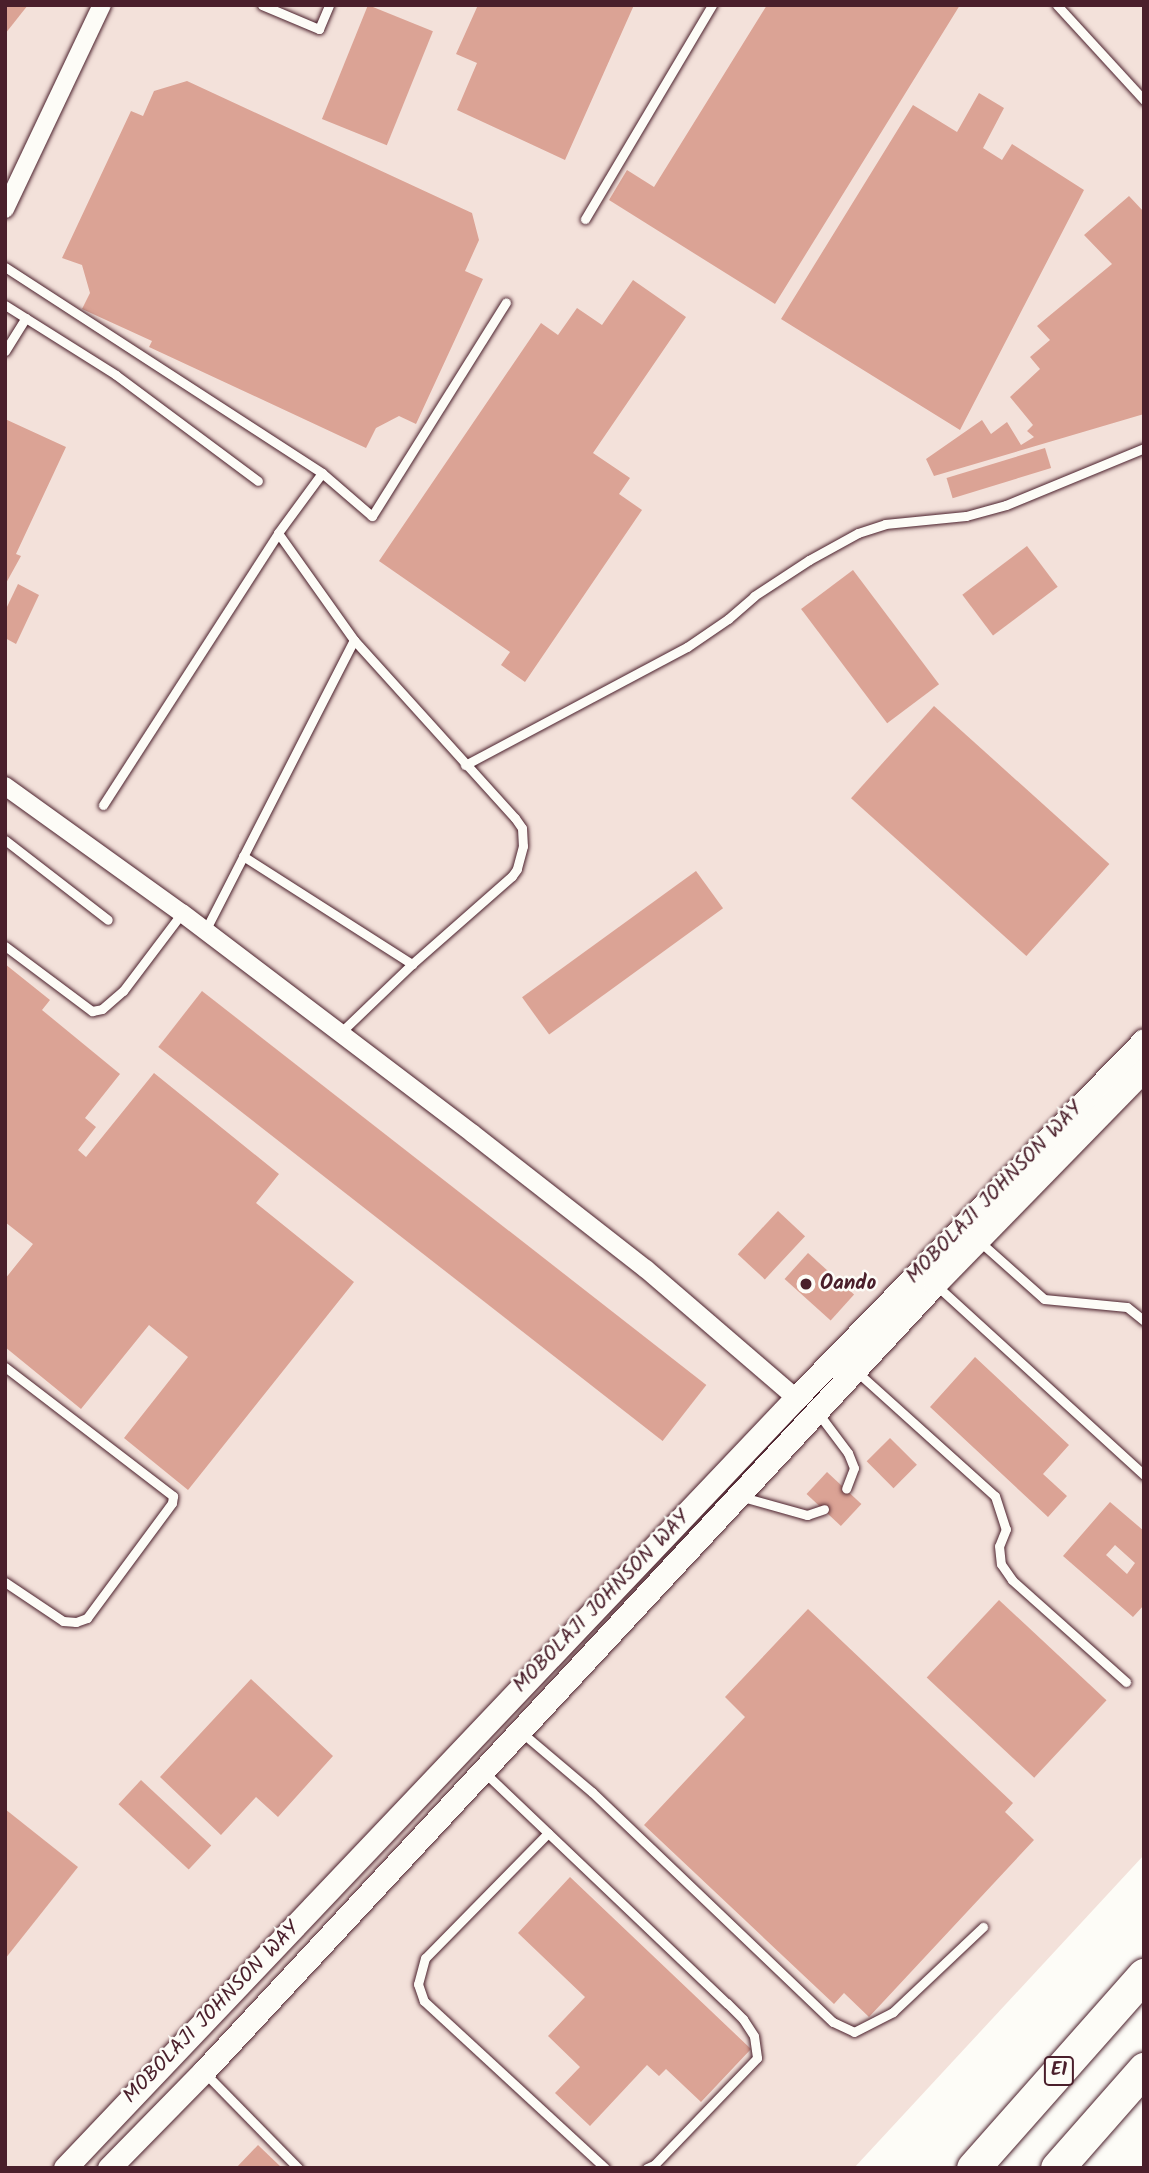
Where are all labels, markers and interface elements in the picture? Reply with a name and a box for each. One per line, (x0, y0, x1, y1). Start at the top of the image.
street label: MOBOLAJI JOHNSON WAY (901, 1097, 1089, 1289)
place label: Oando (820, 1271, 876, 1297)
marker: Oando (798, 1276, 814, 1292)
street label: MOBOLAJI JOHNSON WAY (508, 1506, 696, 1698)
street label: MOBOLAJI JOHNSON WAY (118, 1917, 306, 2109)
road number: E1 (1043, 2056, 1075, 2086)

